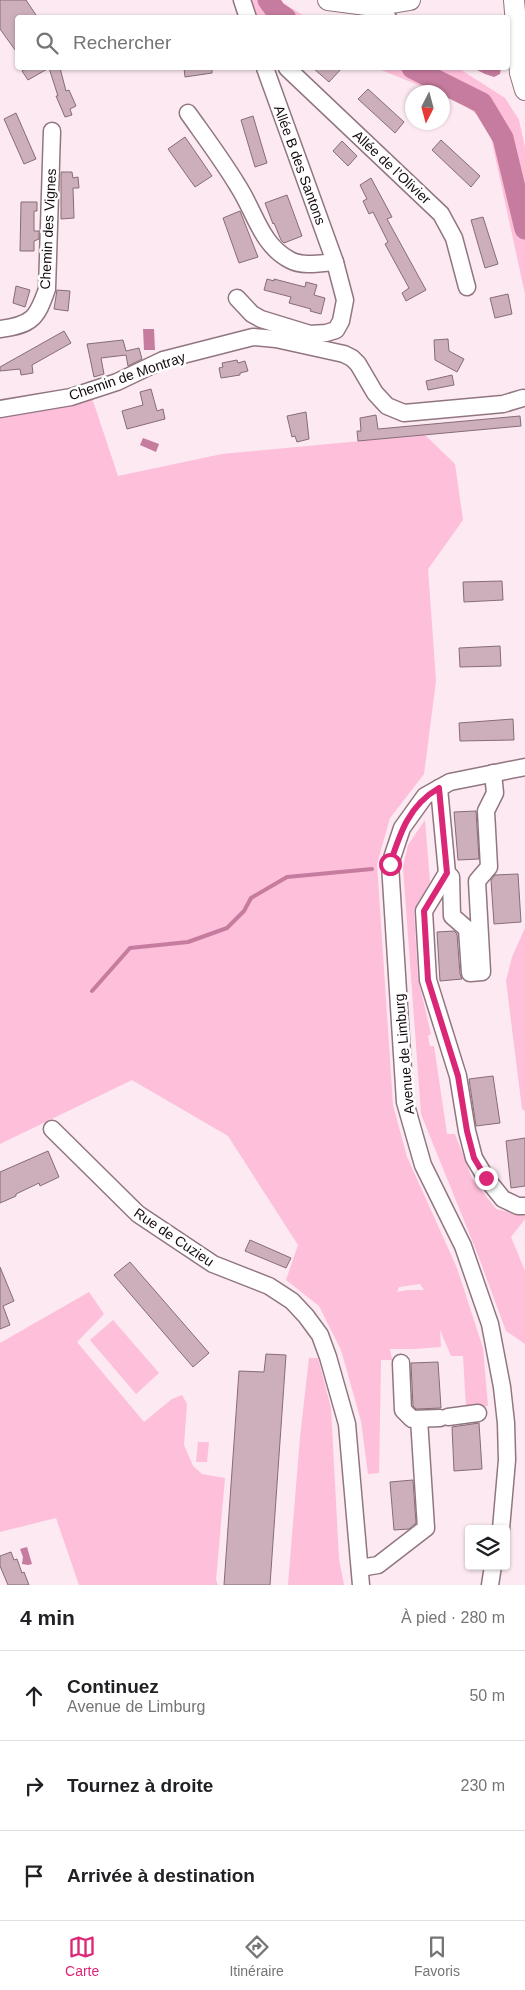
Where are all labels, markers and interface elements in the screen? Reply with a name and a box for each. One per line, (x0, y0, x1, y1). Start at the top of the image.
search box (15, 15, 510, 70)
icon: search (33, 29, 61, 57)
text: Rechercher (73, 32, 171, 53)
north arrow (405, 85, 450, 130)
street label: Allée B des Santons (271, 103, 329, 227)
street label: Allée de l’Olivier (350, 127, 434, 207)
street label: Chemin des Vignes (37, 168, 59, 290)
street label: Chemin de Montray (67, 349, 187, 403)
route start (379, 853, 402, 876)
street label: Avenue de Limburg (391, 993, 417, 1115)
route end (475, 1167, 498, 1190)
street label: Rue de Cuzieu (131, 1204, 217, 1270)
map controls (465, 1525, 510, 1570)
button: layers (465, 1525, 510, 1570)
text: 4 min (20, 1606, 75, 1629)
text: À pied · 280 m (401, 1609, 505, 1626)
text: Continuez (67, 1676, 159, 1697)
icon: ahead (20, 1682, 48, 1710)
text: 50 m (469, 1687, 505, 1704)
text: Avenue de Limburg (67, 1698, 205, 1715)
icon: right (20, 1772, 48, 1800)
text: Tournez à droite (67, 1775, 213, 1796)
text: 230 m (461, 1777, 505, 1794)
icon: arrive (20, 1862, 48, 1890)
text: Arrivée à destination (67, 1865, 255, 1886)
tab: Carte (65, 1933, 99, 1979)
tab: Itinéraire (229, 1933, 284, 1979)
tab: Favoris (414, 1933, 460, 1979)

